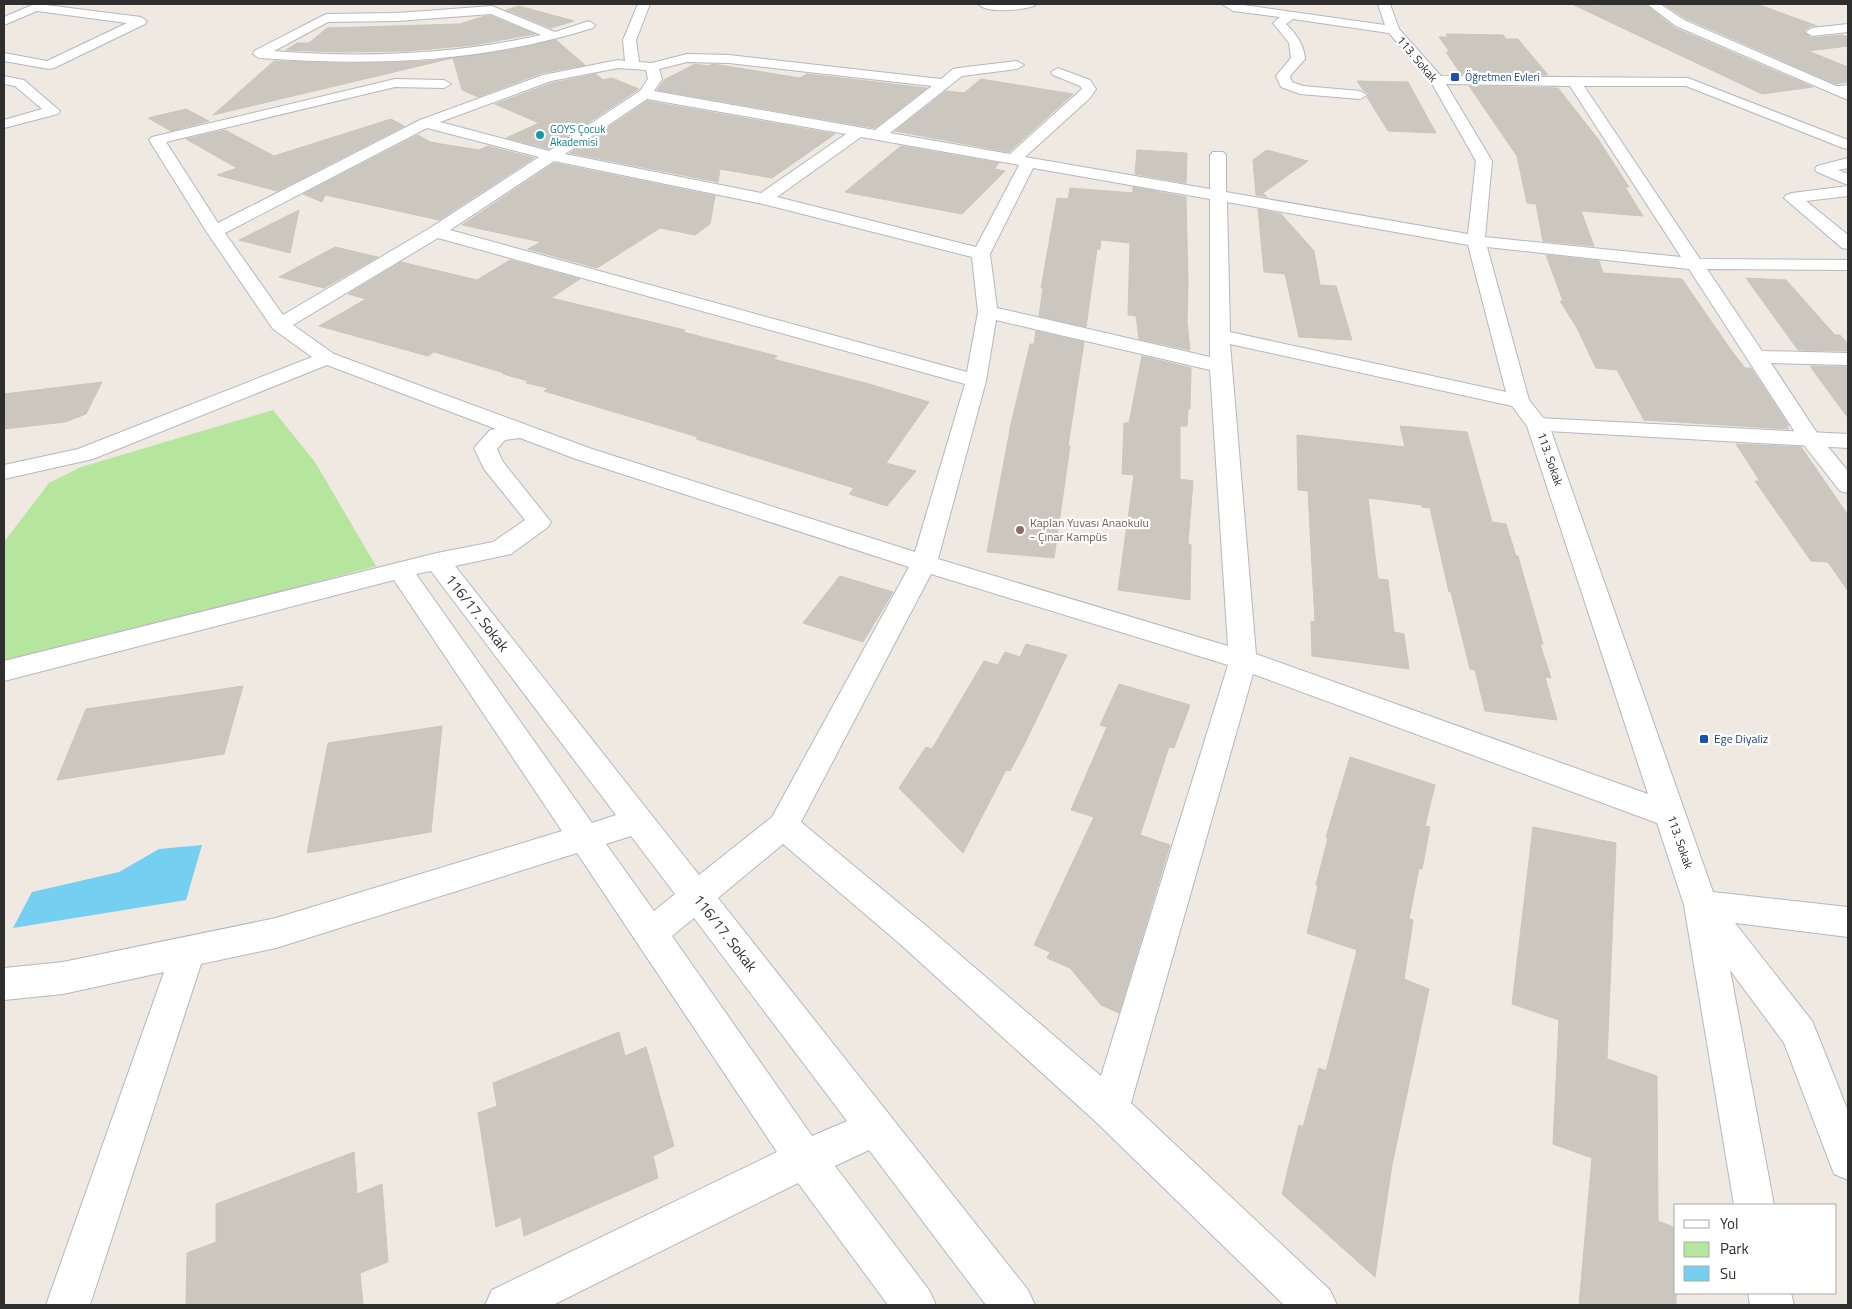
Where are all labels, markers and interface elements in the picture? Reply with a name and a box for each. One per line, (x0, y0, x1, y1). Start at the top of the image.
street label: 113. Sokak (1392, 31, 1443, 86)
place label: Öğretmen Evleri (1465, 69, 1540, 85)
marker: Öğretmen Evleri (1449, 71, 1461, 83)
place label: GOYS Çocuk Akademisi (550, 121, 606, 150)
marker: GOYS Çocuk Akademisi (534, 129, 546, 141)
street label: 113. Sokak (1532, 429, 1569, 488)
place label: Kaplan Yuvası Anaokulu - Çınar Kampüs (1030, 513, 1149, 546)
marker: Kaplan Yuvası Anaokulu - Çınar Kampüs (1014, 524, 1026, 536)
street label: 116/17. Sokak (440, 569, 515, 656)
place label: Ege Diyaliz (1714, 729, 1768, 748)
marker: Ege Diyaliz (1698, 733, 1710, 745)
street label: 113. Sokak (1662, 812, 1699, 871)
street label: 116/17. Sokak (688, 889, 763, 976)
legend (1674, 1204, 1837, 1294)
text: Yol (1720, 1212, 1738, 1235)
text: Park (1720, 1237, 1749, 1260)
text: Su (1720, 1262, 1736, 1285)

